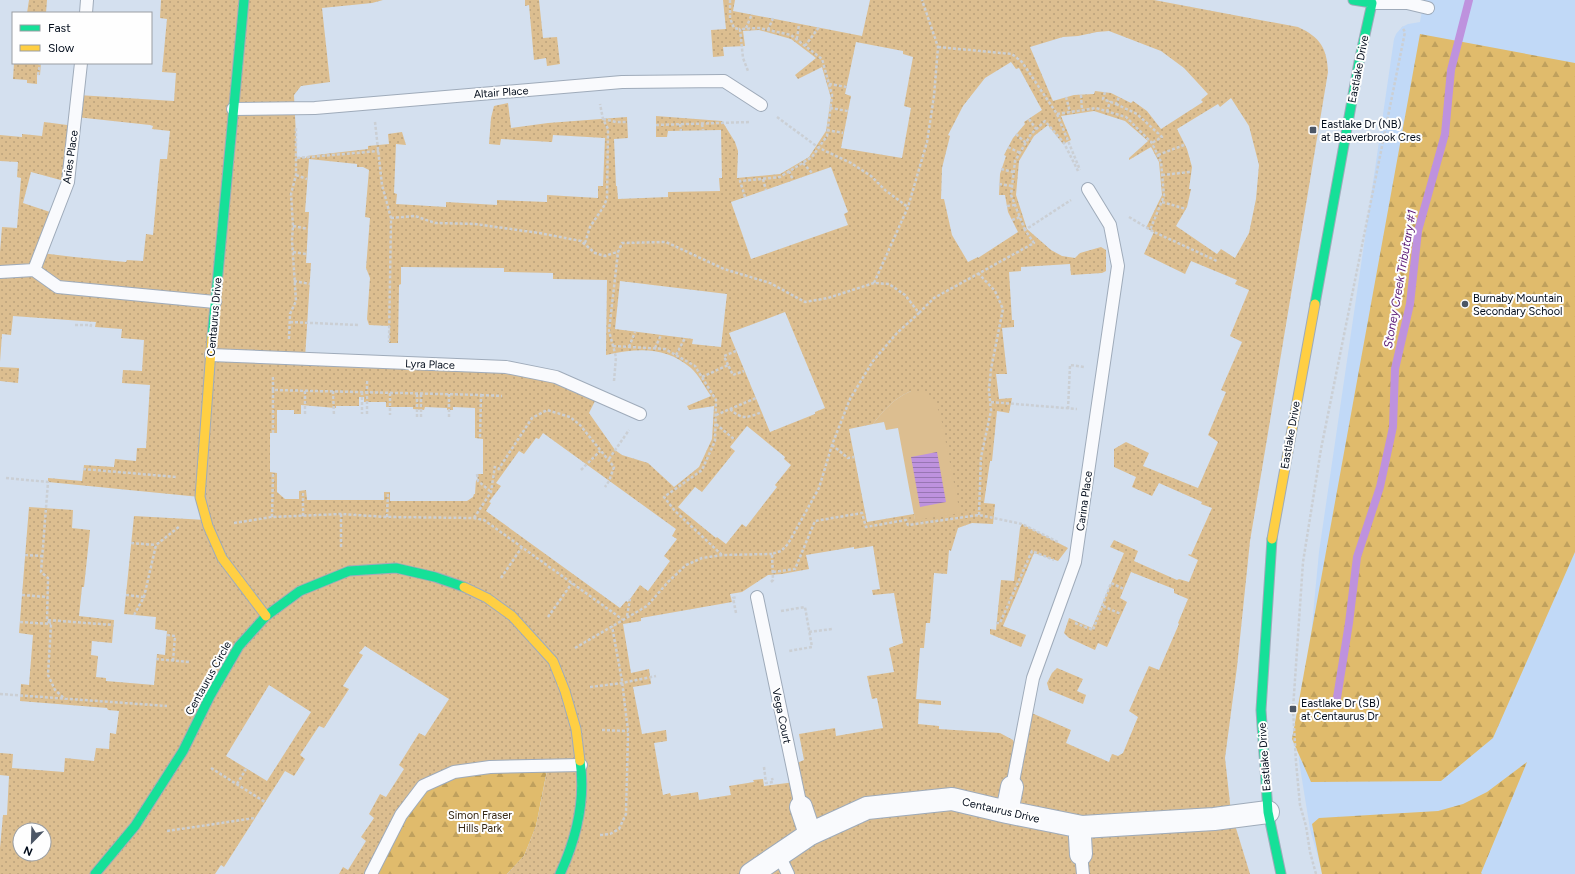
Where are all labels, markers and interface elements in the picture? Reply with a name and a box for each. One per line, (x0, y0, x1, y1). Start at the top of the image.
legend (12, 12, 152, 64)
text: Fast (48, 21, 71, 35)
street label: Eastlake Drive (1346, 34, 1371, 104)
text: Slow (48, 41, 75, 55)
street label: Altair Place (473, 84, 529, 101)
place label: Eastlake Dr (NB) at Beaverbrook Cres (1321, 118, 1421, 144)
marker: Eastlake Dr (NB) at Beaverbrook Cres (1308, 125, 1318, 135)
street label: Aries Place (60, 129, 81, 185)
water label: Stoney Creek Tributary #1 (1381, 209, 1419, 349)
street label: Centaurus Drive (205, 277, 224, 357)
place label: Burnaby Mountain Secondary School (1473, 292, 1563, 318)
marker: Burnaby Mountain Secondary School (1460, 299, 1470, 309)
street label: Lyra Place (405, 357, 455, 372)
street label: Eastlake Drive (1278, 400, 1303, 470)
street label: Carina Place (1074, 470, 1095, 532)
street label: Centaurus Circle (183, 639, 234, 717)
street label: Vega Court (769, 687, 794, 745)
place label: Eastlake Dr (SB) at Centaurus Dr (1301, 697, 1380, 723)
marker: Eastlake Dr (SB) at Centaurus Dr (1288, 704, 1298, 714)
street label: Eastlake Drive (1256, 722, 1273, 792)
street label: Centaurus Drive (961, 795, 1041, 826)
park label: Simon Fraser Hills Park (448, 809, 512, 835)
north arrow (12, 822, 52, 862)
text: N (22, 843, 35, 858)

